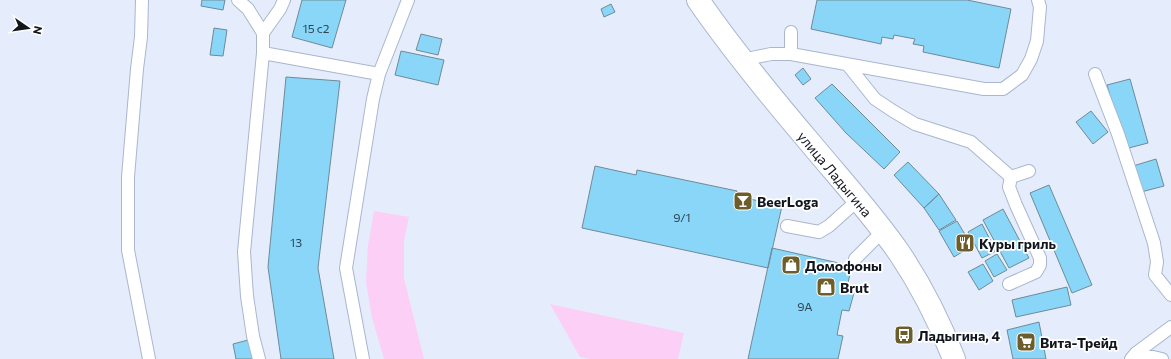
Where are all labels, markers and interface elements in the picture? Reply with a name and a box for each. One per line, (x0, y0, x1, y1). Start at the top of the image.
north arrow (8, 8, 48, 48)
house number: 15 с2 (303, 21, 330, 35)
text: N (31, 25, 45, 36)
street label: улица Ладыгина (794, 128, 876, 220)
bar icon: BeerLoga (732, 190, 754, 212)
place label: BeerLoga (757, 193, 818, 210)
house number: 9/1 (673, 210, 691, 224)
restaurant icon: Куры гриль (954, 232, 976, 254)
house number: 13 (290, 235, 302, 249)
place label: Куры гриль (979, 235, 1057, 252)
shop icon: Домофоны (780, 254, 802, 276)
place label: Домофоны (805, 257, 882, 274)
shop icon: Brut (815, 276, 837, 298)
place label: Brut (840, 279, 869, 296)
house number: 9А (797, 299, 813, 313)
bus stop icon: Ладыгина, 4 (893, 324, 915, 346)
place label: Ладыгина, 4 (918, 327, 1000, 344)
supermarket icon: Вита-Трейд (1015, 331, 1037, 353)
place label: Вита-Трейд (1040, 334, 1118, 351)

